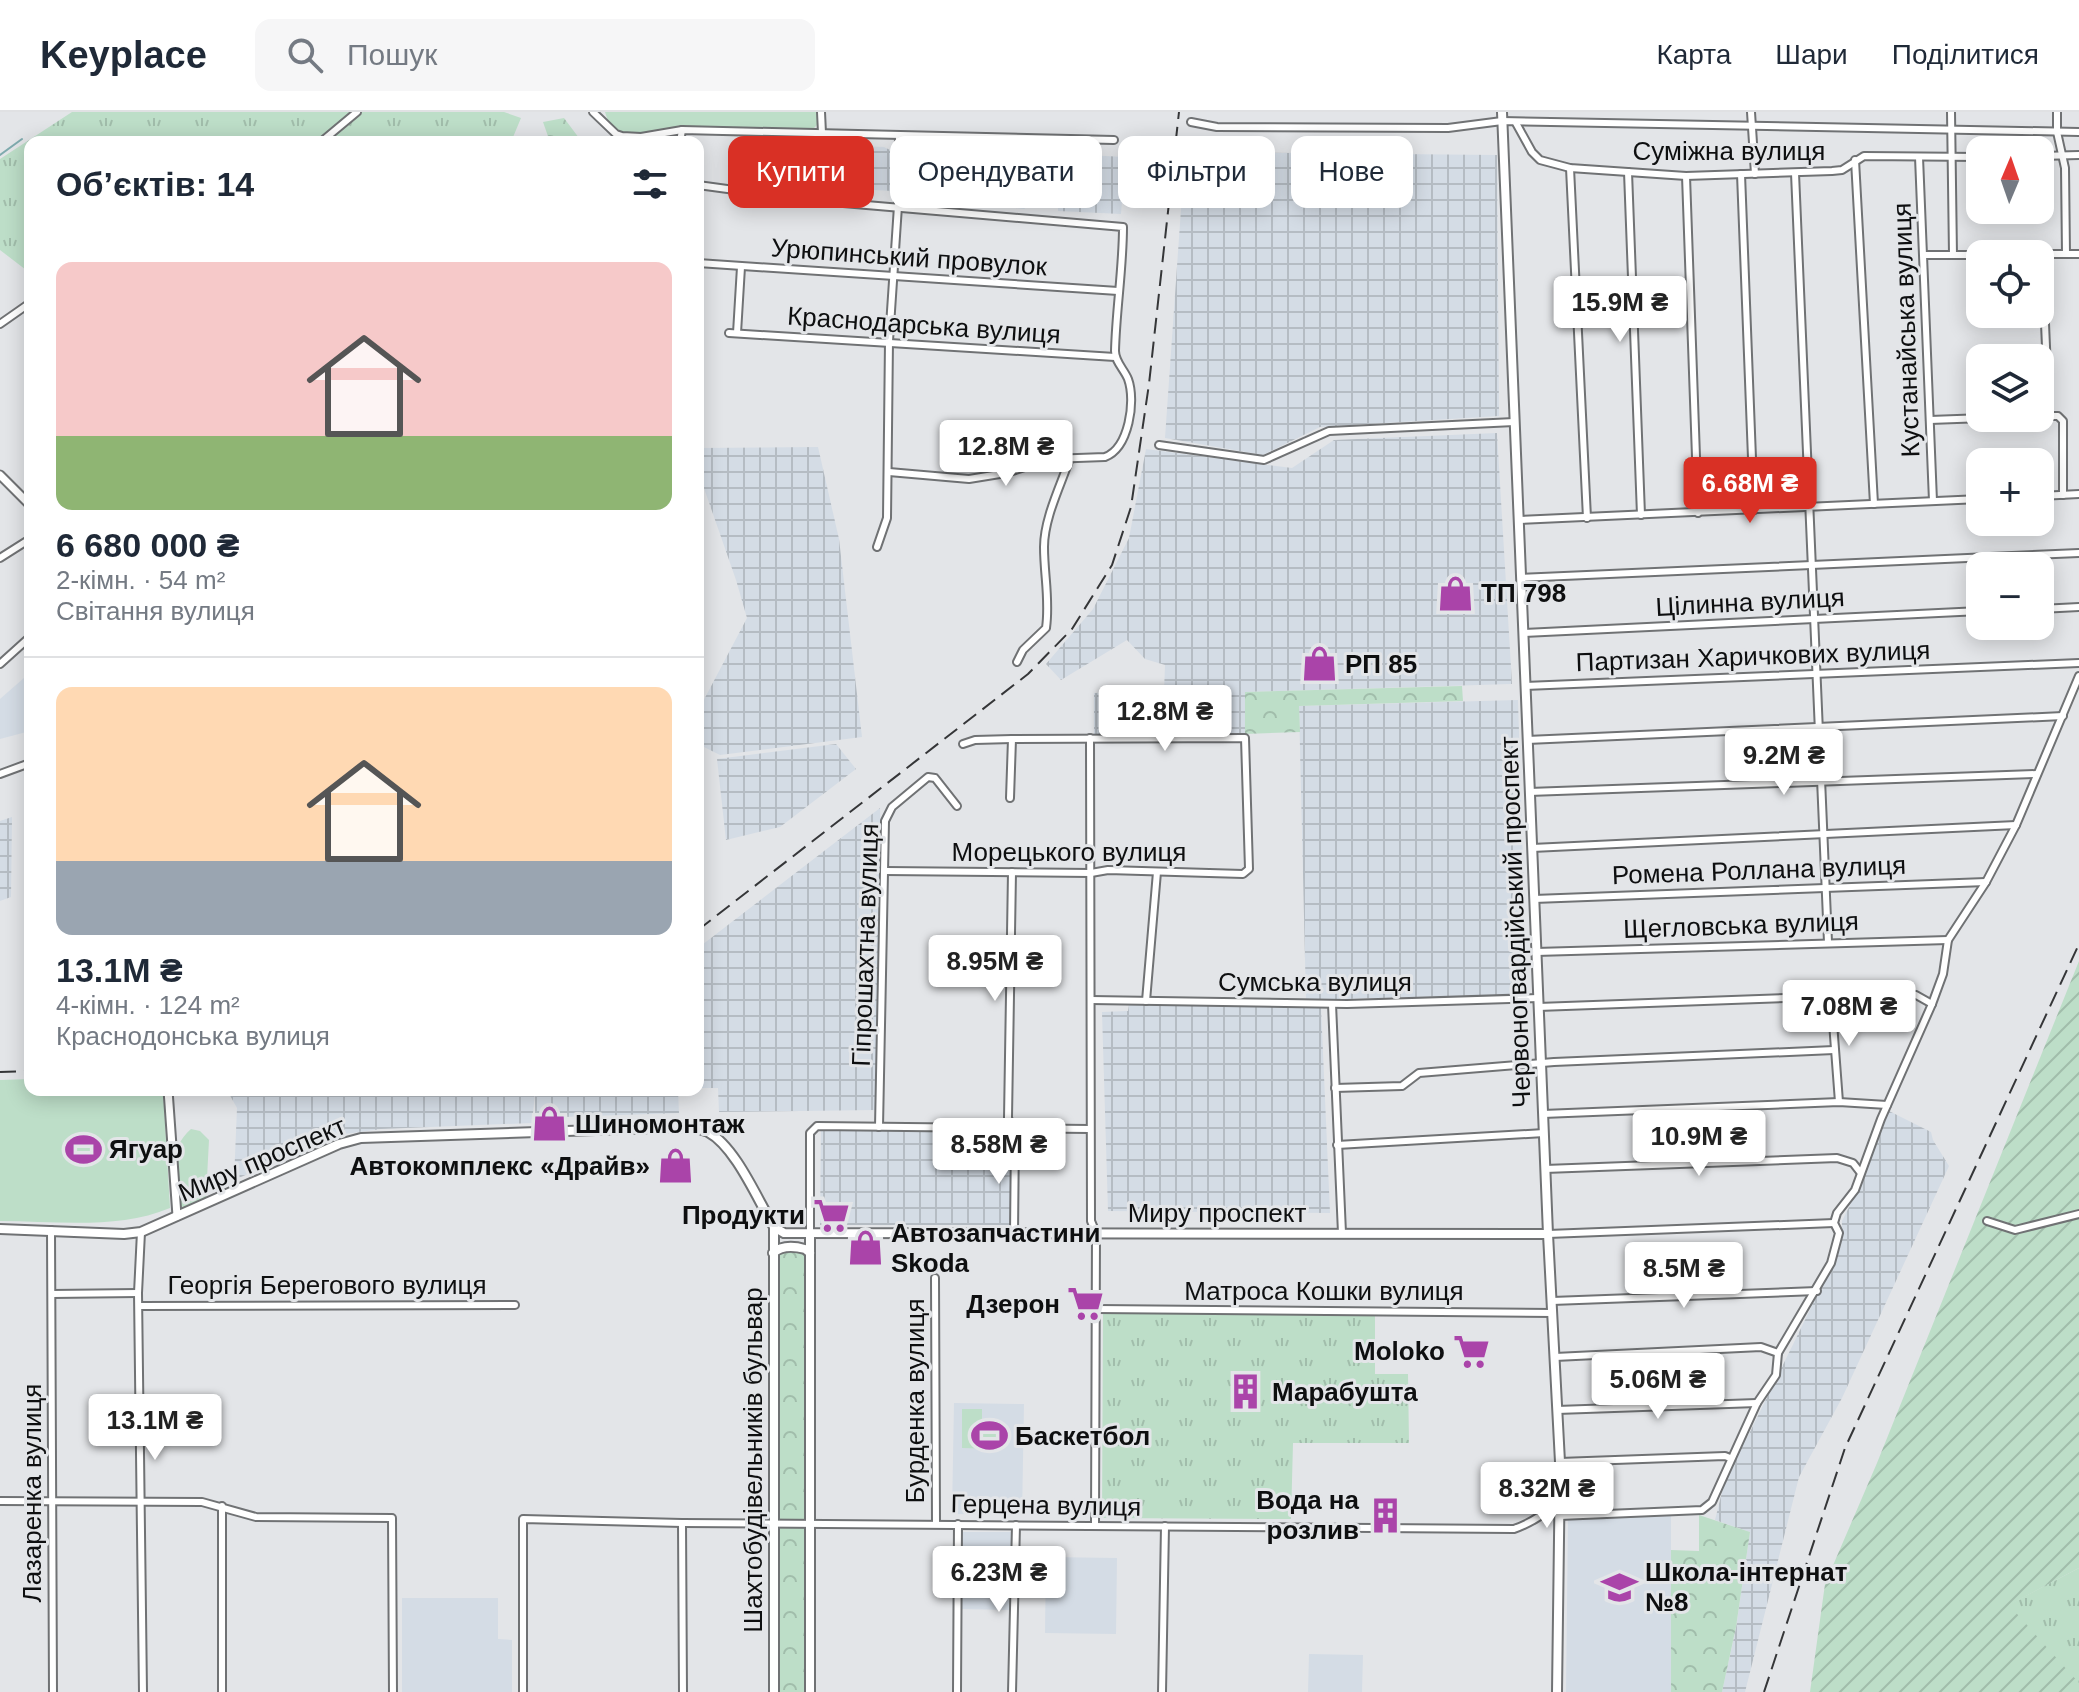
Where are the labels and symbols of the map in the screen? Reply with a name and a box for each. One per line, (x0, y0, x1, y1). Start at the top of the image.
street label: Суміжна вулиця (1633, 136, 1825, 166)
north arrow (1966, 136, 2054, 224)
street label: Кустанайська вулиця (1887, 202, 1925, 458)
street label: Урюпинський провулок (770, 232, 1049, 282)
pin: 15.9M ₴ (1546, 276, 1694, 344)
street label: Краснодарська вулиця (786, 300, 1062, 350)
pin: 12.8M ₴ (932, 420, 1080, 488)
pin: 6.68M ₴ (1676, 457, 1824, 525)
shop icon: ТП 798 (1436, 574, 1474, 612)
place label: ТП 798 (1481, 578, 1566, 608)
street label: Цілинна вулиця (1655, 582, 1845, 622)
street label: Партизан Харичкових вулиця (1575, 635, 1931, 677)
shop icon: РП 85 (1300, 645, 1338, 683)
place label: РП 85 (1345, 649, 1417, 679)
pin: 12.8M ₴ (1091, 685, 1239, 753)
pin: 9.2M ₴ (1719, 729, 1849, 797)
street label: Червоногвардійський проспект (1494, 735, 1536, 1108)
street label: Гіпрошахтна вулиця (846, 823, 884, 1067)
street label: Морецького вулиця (952, 837, 1186, 867)
street label: Ромена Роллана вулиця (1611, 850, 1907, 890)
street label: Щегловська вулиця (1623, 906, 1859, 944)
pin: 8.95M ₴ (921, 935, 1069, 1003)
street label: Сумська вулиця (1218, 967, 1412, 997)
pin: 7.08M ₴ (1775, 980, 1923, 1048)
shop icon: Шиномонтаж (530, 1105, 568, 1143)
place label: Шиномонтаж (575, 1109, 745, 1139)
street label: Миру проспект (174, 1110, 350, 1208)
pin: 10.9M ₴ (1625, 1110, 1773, 1178)
pin: 8.58M ₴ (925, 1118, 1073, 1186)
sports icon: Ягуар (64, 1130, 102, 1168)
place label: Ягуар (109, 1134, 183, 1164)
shop icon: Автокомплекс «Драйв» (657, 1147, 695, 1185)
place label: Автокомплекс «Драйв» (349, 1151, 650, 1181)
supermarket icon: Продукти (812, 1196, 850, 1234)
street label: Миру проспект (1128, 1198, 1306, 1228)
place label: Продукти (682, 1200, 805, 1230)
place label: Автозапчастини Skoda (891, 1218, 1101, 1278)
shop icon: Автозапчастини Skoda (846, 1229, 884, 1267)
pin: 8.5M ₴ (1619, 1242, 1749, 1310)
street label: Георгія Берегового вулиця (167, 1270, 487, 1300)
street label: Матроса Кошки вулиця (1184, 1276, 1464, 1306)
supermarket icon: Дзерон (1067, 1285, 1105, 1323)
street label: Шахтобудівельників бульвар (738, 1287, 768, 1633)
place label: Дзерон (966, 1289, 1060, 1319)
street label: Бурденка вулиця (900, 1298, 930, 1504)
supermarket icon: Moloko (1452, 1332, 1490, 1370)
place label: Moloko (1354, 1336, 1445, 1366)
pin: 5.06M ₴ (1584, 1353, 1732, 1421)
building icon: Марабушта (1227, 1373, 1265, 1411)
place label: Марабушта (1272, 1377, 1418, 1407)
street label: Лазаренка вулиця (17, 1384, 47, 1602)
pin: 13.1M ₴ (81, 1394, 229, 1462)
sports icon: Баскетбол (970, 1417, 1008, 1455)
place label: Баскетбол (1015, 1421, 1150, 1451)
pin: 8.32M ₴ (1473, 1462, 1621, 1530)
place label: Вода на розлив (1256, 1485, 1360, 1545)
street label: Герцена вулиця (950, 1488, 1142, 1522)
building icon: Вода на розлив (1366, 1496, 1404, 1534)
pin: 6.23M ₴ (925, 1546, 1073, 1614)
place label: Школа-інтернат №8 (1645, 1557, 1848, 1617)
school or university icon: Школа-інтернат №8 (1600, 1568, 1638, 1606)

